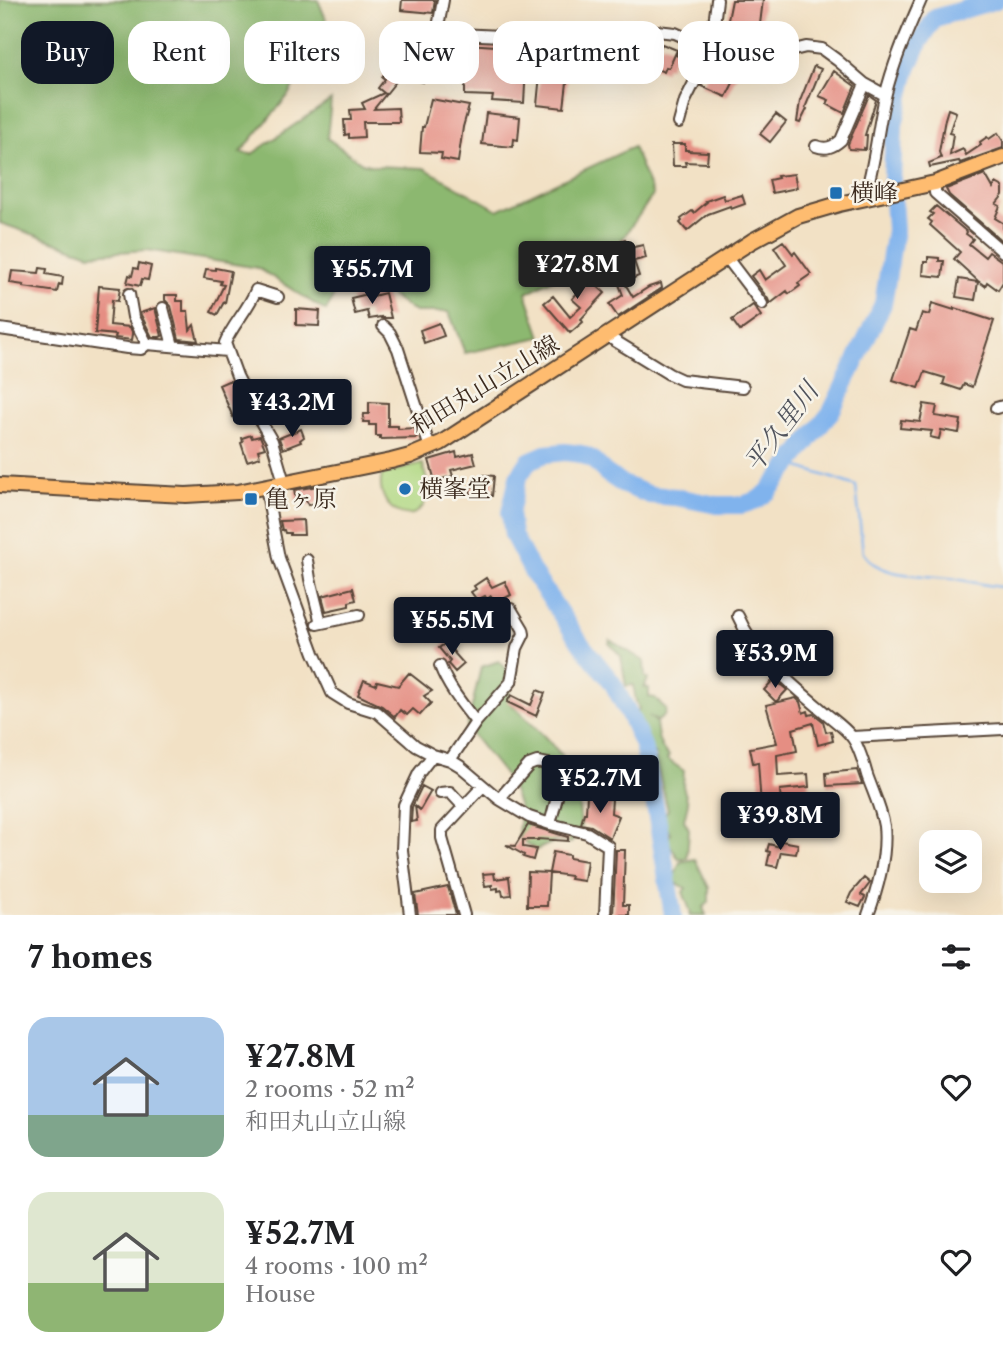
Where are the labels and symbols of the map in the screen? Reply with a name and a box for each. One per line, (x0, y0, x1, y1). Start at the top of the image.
place label: 横峰 (850, 178, 898, 207)
marker: 横峰 (828, 185, 844, 201)
pin: ¥27.8M (520, 242, 634, 301)
pin: ¥55.7M (315, 246, 429, 306)
street label: 和田丸山立山線 (405, 329, 564, 440)
water label: 平久里川 (737, 373, 827, 478)
pin: ¥43.2M (235, 380, 349, 439)
place label: 横峯堂 (419, 474, 491, 503)
marker: 横峯堂 (397, 481, 413, 497)
place label: 亀ヶ原 (265, 484, 337, 513)
marker: 亀ヶ原 (243, 491, 259, 507)
pin: ¥55.5M (395, 598, 509, 657)
pin: ¥53.9M (718, 630, 832, 690)
pin: ¥52.7M (543, 756, 657, 815)
pin: ¥39.8M (723, 792, 837, 852)

